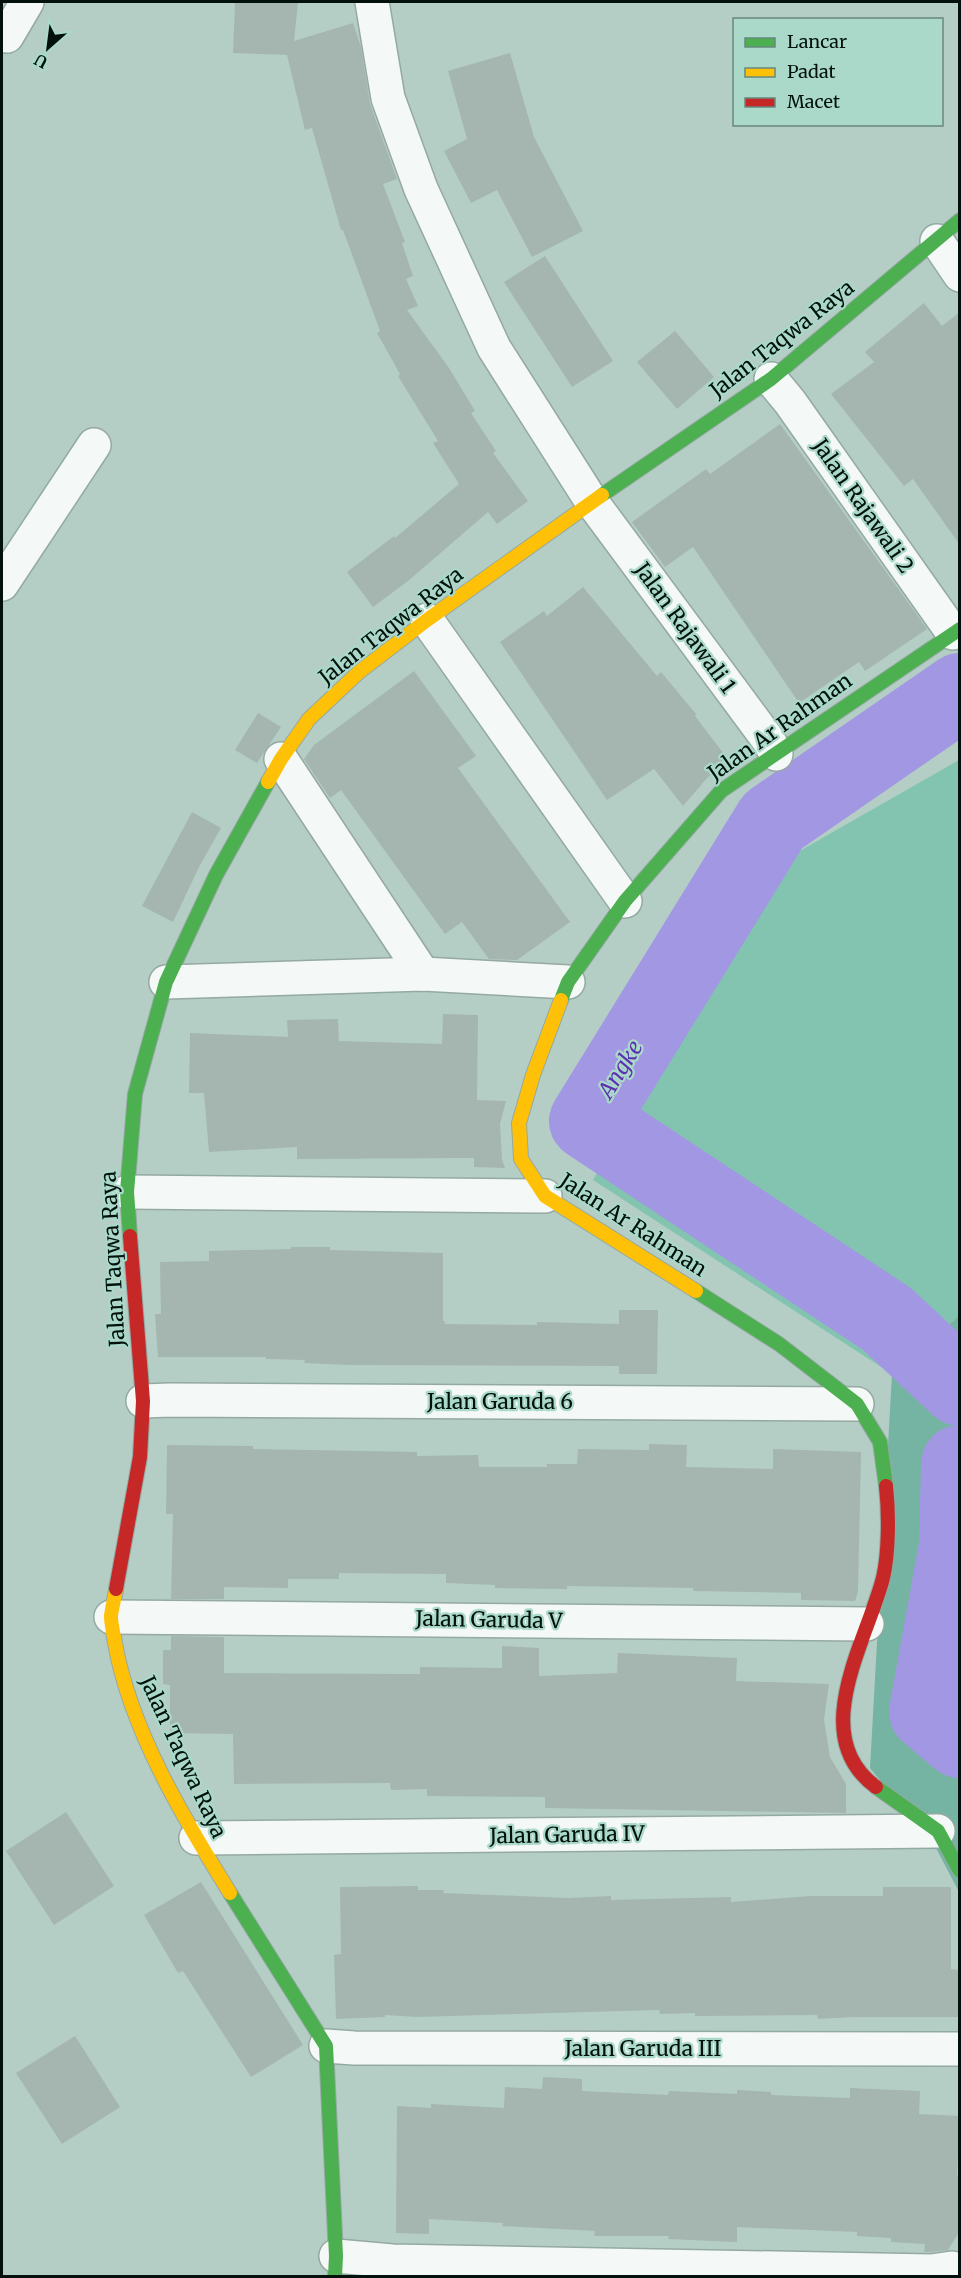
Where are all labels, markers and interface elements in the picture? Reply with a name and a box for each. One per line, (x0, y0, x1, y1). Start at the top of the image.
north arrow (18, 18, 78, 78)
legend (733, 18, 943, 126)
text: Lancar (787, 30, 847, 53)
text: U (31, 50, 51, 73)
text: Padat (787, 60, 836, 83)
text: Macet (787, 90, 840, 113)
street label: Jalan Taqwa Raya (703, 274, 859, 404)
street label: Jalan Rajawali 2 (806, 432, 920, 578)
street label: Jalan Rajawali 1 (628, 556, 742, 698)
street label: Jalan Taqwa Raya (312, 561, 468, 691)
street label: Jalan Ar Rahman (701, 667, 857, 787)
water label: Angke (590, 1035, 649, 1105)
street label: Jalan Ar Rahman (554, 1166, 712, 1282)
street label: Jalan Taqwa Raya (94, 1170, 131, 1349)
street label: Jalan Garuda 6 (426, 1388, 573, 1415)
street label: Jalan Garuda V (414, 1605, 564, 1634)
street label: Jalan Taqwa Raya (134, 1670, 233, 1842)
street label: Jalan Garuda IV (488, 1820, 646, 1849)
street label: Jalan Garuda III (564, 2035, 721, 2062)

